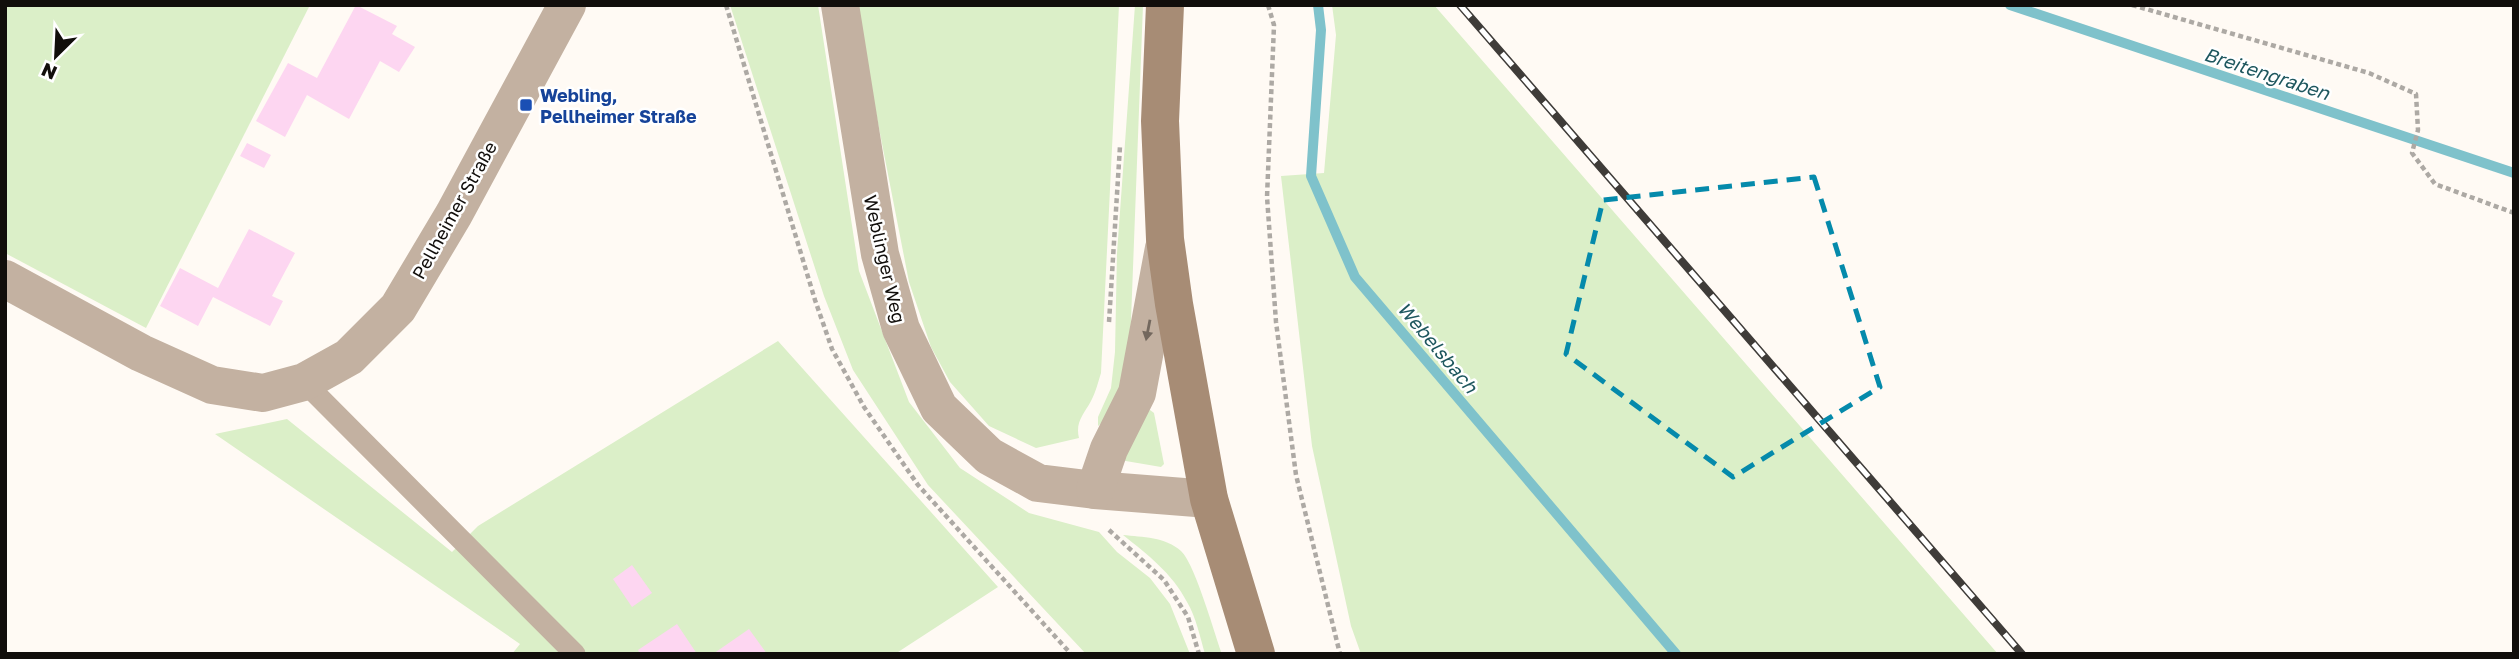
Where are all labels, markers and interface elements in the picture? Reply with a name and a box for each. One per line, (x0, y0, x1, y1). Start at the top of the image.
north arrow (21, 21, 91, 91)
water label: Breitengraben (2201, 42, 2334, 104)
text: N (38, 59, 60, 85)
place label: Webling, Pellheimer Straße (540, 84, 697, 127)
marker: Webling, Pellheimer Straße (518, 97, 534, 113)
street label: Pellheimer Straße (407, 137, 501, 283)
street label: Weblinger Weg (860, 193, 910, 325)
water label: Webelsbach (1393, 297, 1484, 398)
one-way arrow (1143, 320, 1154, 342)

